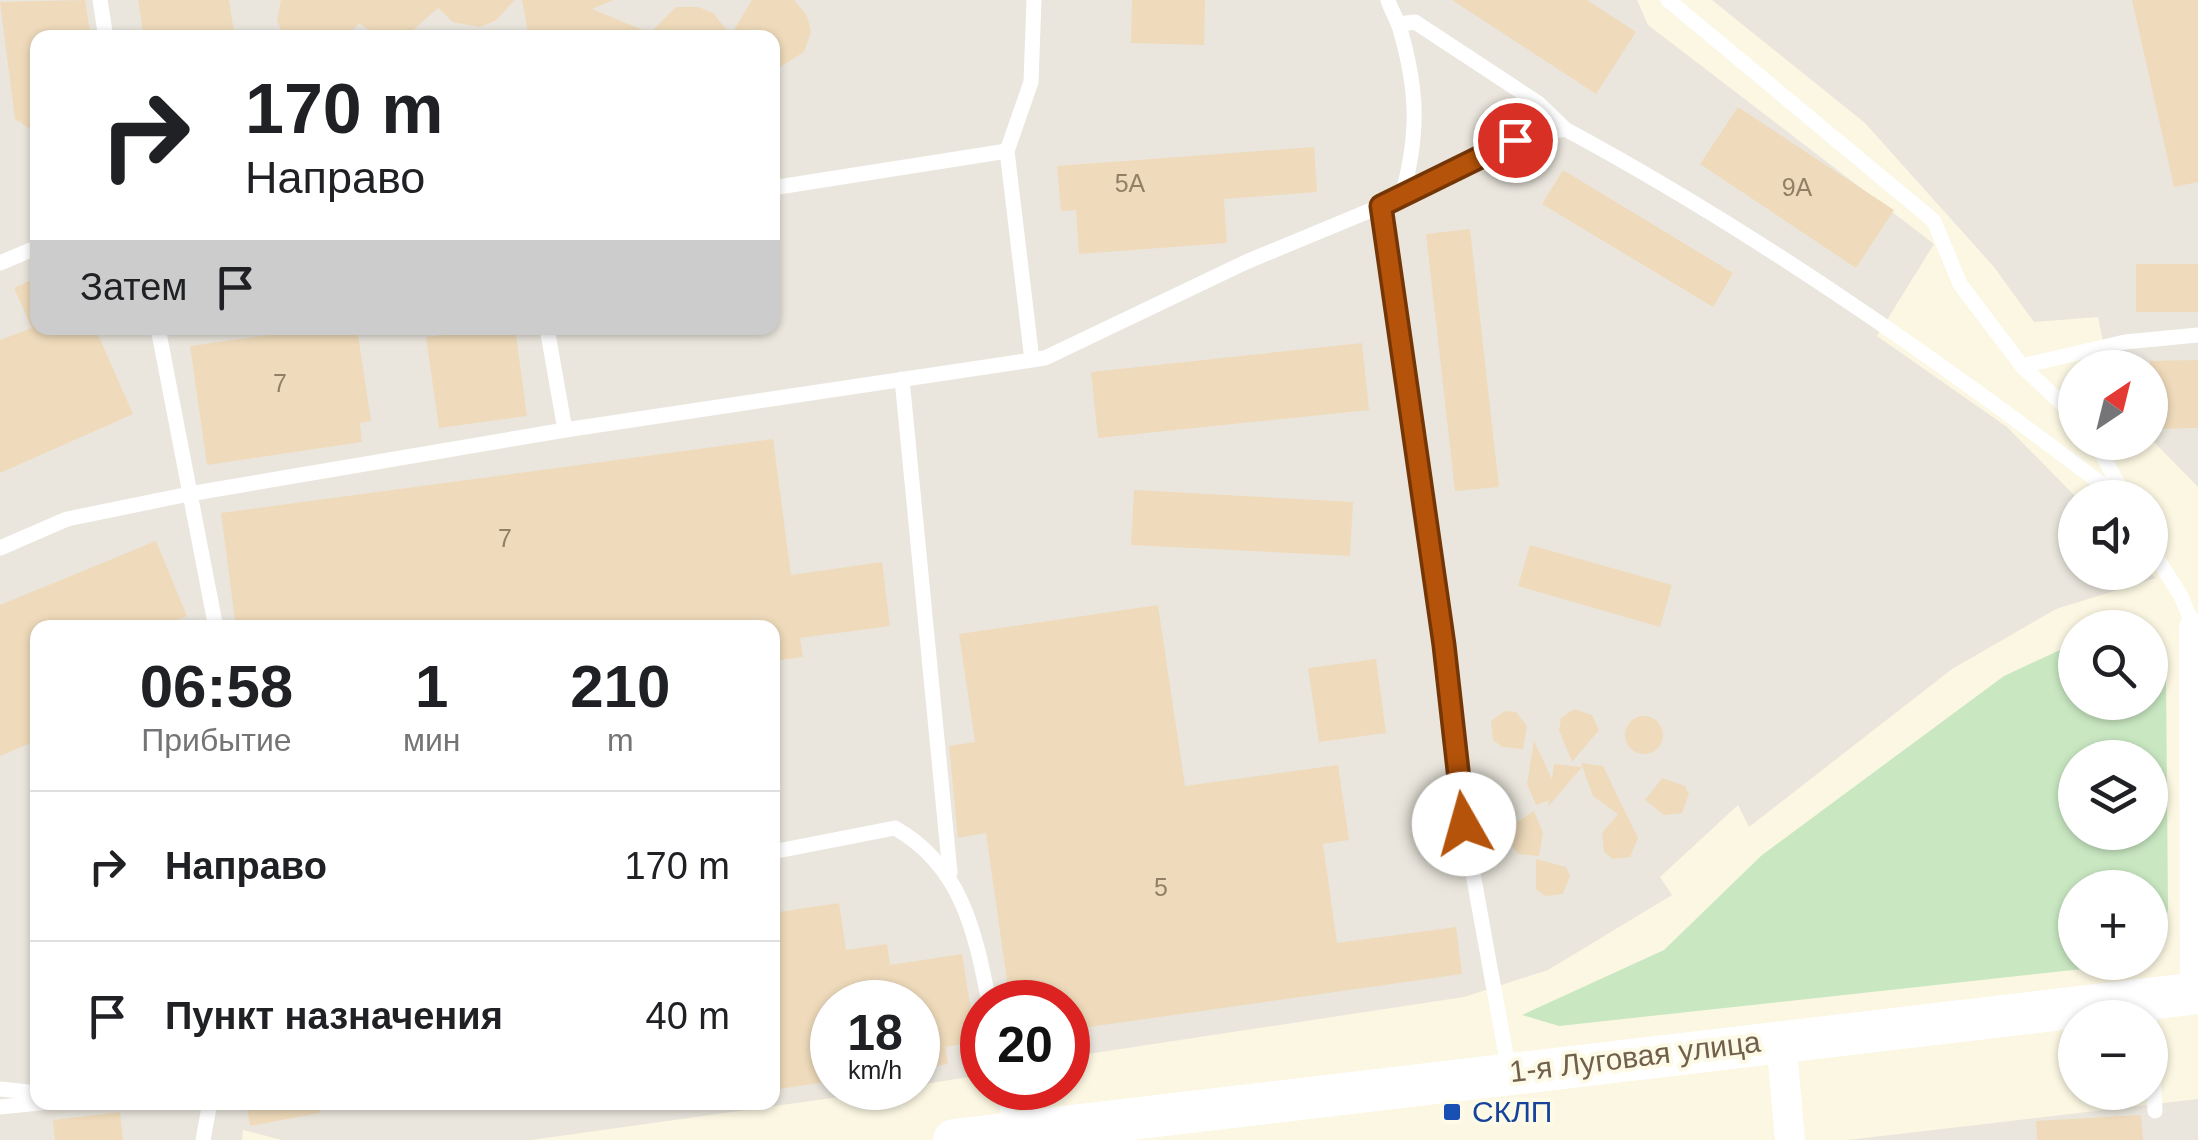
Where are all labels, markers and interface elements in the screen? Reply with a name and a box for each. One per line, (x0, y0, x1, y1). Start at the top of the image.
icon: right (80, 70, 210, 200)
text: 170 m (245, 70, 443, 148)
pin (1473, 98, 1558, 183)
icon: arrive (1488, 113, 1543, 168)
text: Направо (245, 152, 425, 203)
house number: 5А (1115, 169, 1146, 197)
house number: 9А (1782, 173, 1813, 201)
icon: arrive (208, 260, 263, 315)
text: Затем (80, 266, 188, 308)
north arrow (2058, 350, 2168, 460)
map controls (2058, 350, 2168, 1110)
house number: 7 (273, 369, 287, 397)
button: sound (2058, 480, 2168, 590)
house number: 7 (498, 524, 512, 552)
button: search (2058, 610, 2168, 720)
text: 06:58 (140, 653, 293, 720)
text: 1 (415, 653, 448, 720)
text: 210 (570, 653, 670, 720)
text: Прибытие (141, 722, 292, 758)
text: мин (403, 722, 460, 758)
text: m (607, 722, 634, 758)
button: layers (2058, 740, 2168, 850)
position arrow (1412, 772, 1516, 876)
icon: right (80, 839, 135, 894)
text: Направо (165, 845, 327, 887)
text: 170 m (624, 845, 730, 887)
button: + (2058, 870, 2168, 980)
house number: 5 (1154, 873, 1168, 901)
speed limit sign: 20 (960, 980, 1090, 1110)
icon: arrive (80, 989, 135, 1044)
text: Пункт назначения (165, 995, 503, 1037)
text: 40 m (646, 995, 730, 1037)
button: − (2058, 1000, 2168, 1110)
text: 18 (847, 1005, 903, 1061)
street label: 1-я Луговая улица (1508, 1025, 1763, 1088)
text: km/h (848, 1056, 902, 1084)
place label: СКЛП (1472, 1095, 1552, 1128)
marker: СКЛП (1441, 1101, 1463, 1123)

